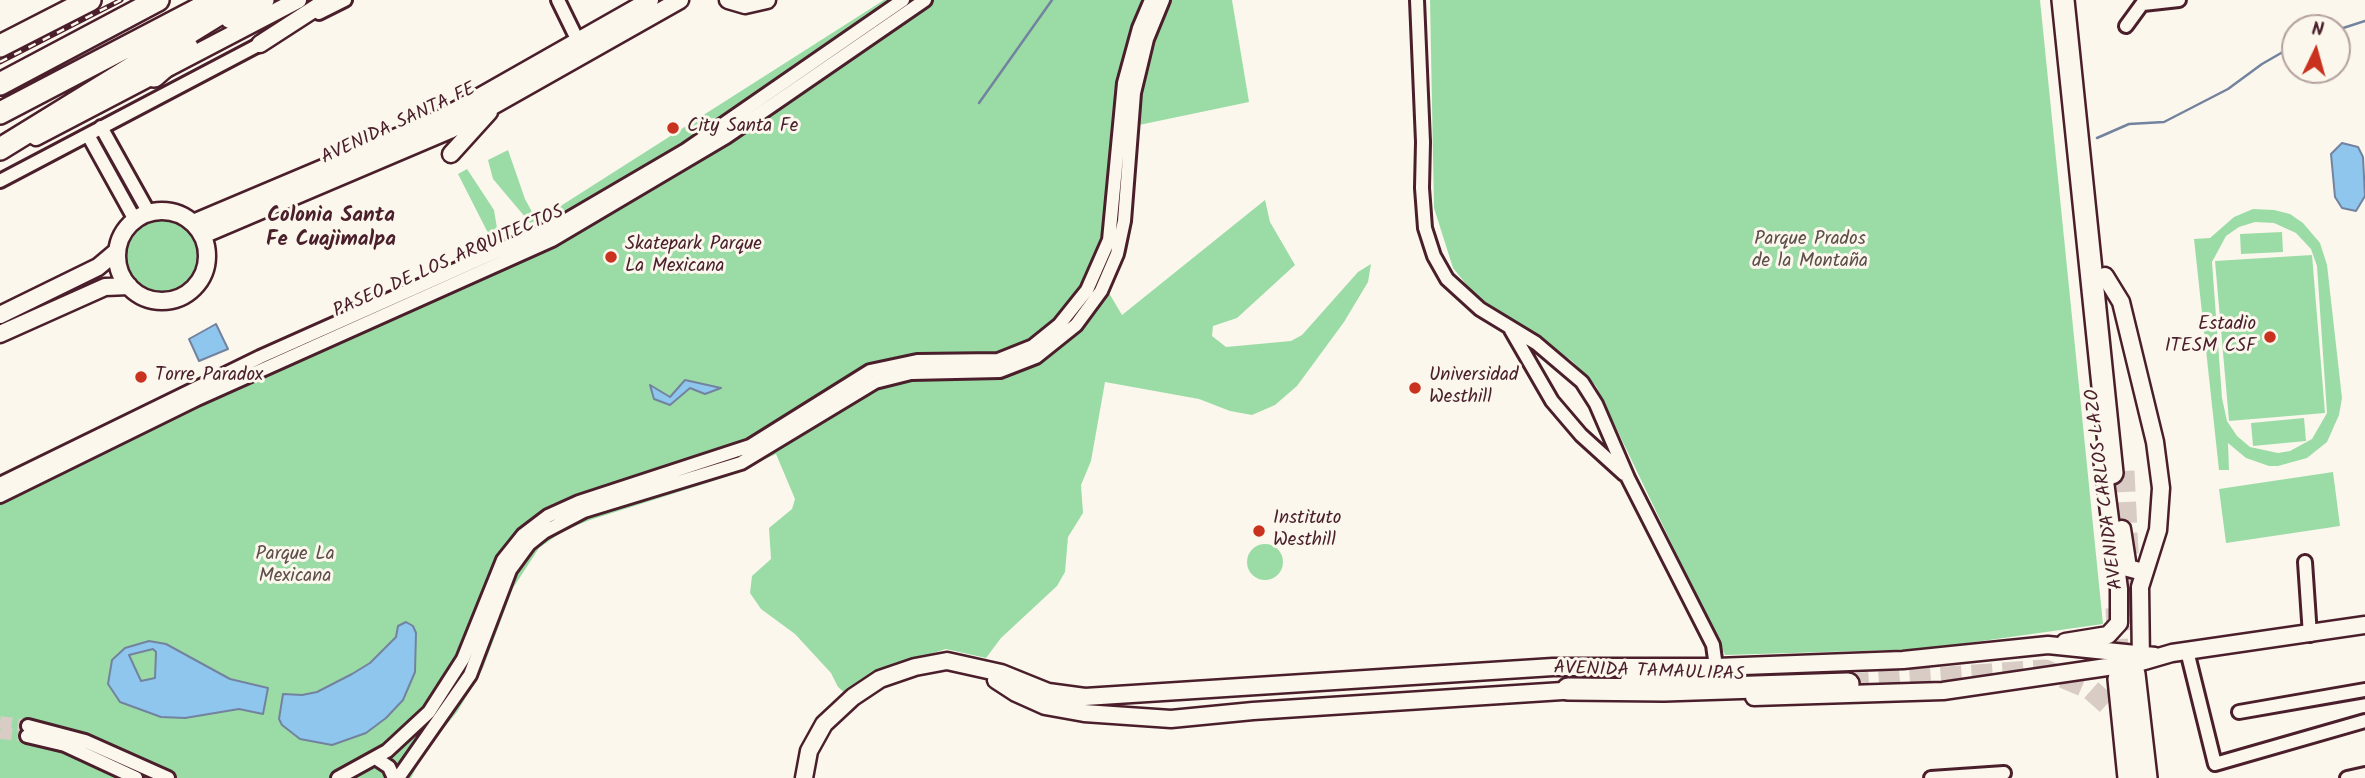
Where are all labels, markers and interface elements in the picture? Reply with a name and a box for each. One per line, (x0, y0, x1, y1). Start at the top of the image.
north arrow (2281, 14, 2351, 84)
text: N (2310, 15, 2325, 46)
street label: AVENIDA SANTA FE (318, 79, 480, 171)
place label: City Santa Fe (687, 117, 798, 139)
marker: City Santa Fe (665, 120, 681, 136)
street label: PASEO DE LOS ARQUITECTOS (330, 202, 568, 324)
district label: Colonia Santa Fe Cuajimalpa (266, 204, 396, 254)
park label: Parque Prados de la Montaña (1752, 230, 1868, 274)
place label: Skatepark Parque La Mexicana (625, 235, 762, 279)
marker: Skatepark Parque La Mexicana (603, 249, 619, 265)
place label: Estadio ITESM CSF (2165, 315, 2256, 359)
marker: Estadio ITESM CSF (2262, 329, 2278, 345)
place label: Torre Paradox (155, 366, 263, 388)
place label: Universidad Westhill (1429, 366, 1518, 410)
marker: Torre Paradox (133, 369, 149, 385)
marker: Universidad Westhill (1407, 380, 1423, 396)
street label: AVENIDA CARLOS LAZO (2082, 387, 2130, 591)
place label: Instituto Westhill (1273, 509, 1341, 553)
marker: Instituto Westhill (1251, 523, 1267, 539)
park label: Parque La Mexicana (255, 545, 335, 589)
street label: AVENIDA TAMAULIPAS (1553, 658, 1745, 688)

